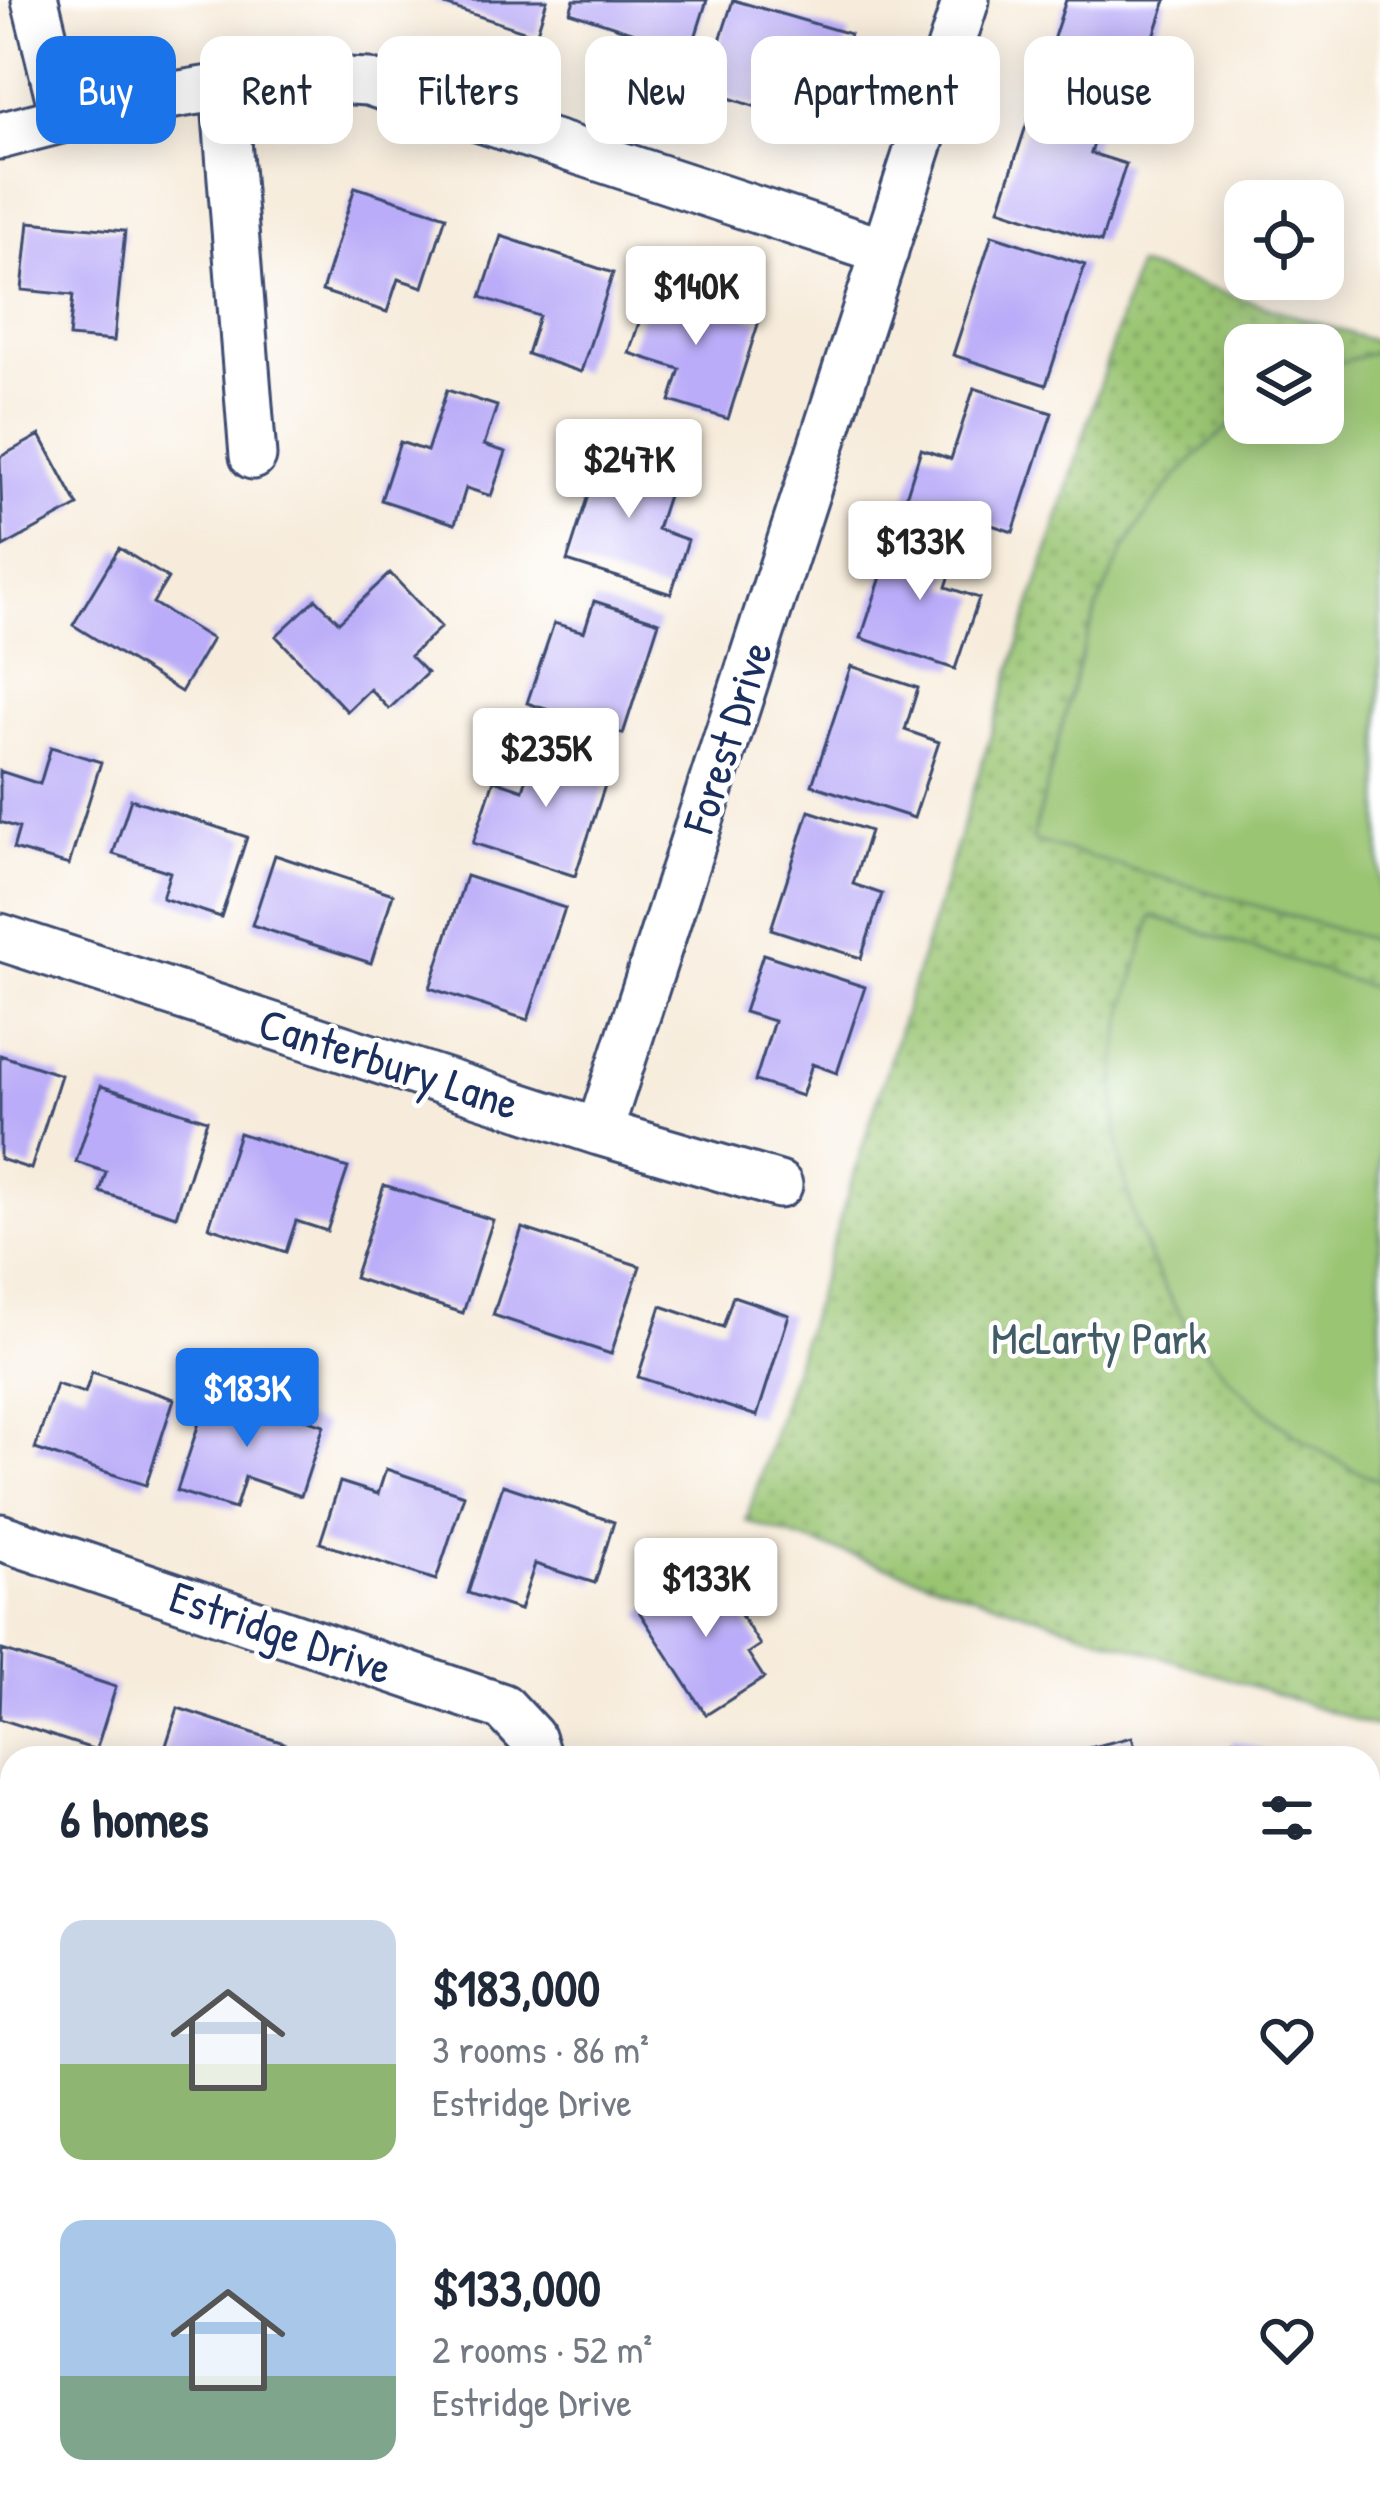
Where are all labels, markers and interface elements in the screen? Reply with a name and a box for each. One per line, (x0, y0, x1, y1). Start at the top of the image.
chip: Buy (36, 36, 176, 144)
chip: Rent (200, 36, 353, 144)
chip: Filters (377, 36, 561, 144)
chip: New (585, 36, 727, 144)
chip: Apartment (751, 36, 1000, 144)
chip: House (1024, 36, 1194, 144)
map controls (1224, 180, 1344, 444)
button: locate (1224, 180, 1344, 300)
pin: $140K (612, 246, 780, 348)
text: $140K (653, 258, 739, 311)
button: layers (1224, 324, 1344, 444)
pin: $247K (545, 419, 713, 521)
text: $247K (583, 431, 675, 484)
pin: $133K (836, 501, 1004, 603)
text: $133K (875, 513, 965, 566)
street label: Forest Drive (667, 633, 786, 841)
pin: $235K (462, 708, 630, 810)
text: $235K (500, 720, 592, 773)
street label: Canterbury Lane (252, 992, 527, 1133)
park label: McLarty Park (991, 1307, 1207, 1368)
pin: $183K (163, 1348, 331, 1450)
text: $183K (203, 1360, 291, 1413)
pin: $133K (622, 1538, 790, 1640)
text: $133K (661, 1550, 751, 1603)
street label: Estridge Drive (162, 1565, 400, 1698)
text: 6 homes (60, 1784, 209, 1853)
icon: filters (1254, 1785, 1320, 1851)
text: $183,000 (432, 1953, 600, 2022)
icon: home (156, 1968, 300, 2112)
icon: heart (1254, 2007, 1320, 2073)
text: 3 rooms · 86 m² (432, 2022, 649, 2075)
text: Estridge Drive (432, 2075, 632, 2128)
text: $133,000 (432, 2253, 601, 2322)
icon: home (156, 2268, 300, 2412)
icon: heart (1254, 2307, 1320, 2373)
text: 2 rooms · 52 m² (432, 2322, 652, 2375)
text: Estridge Drive (432, 2375, 632, 2428)

